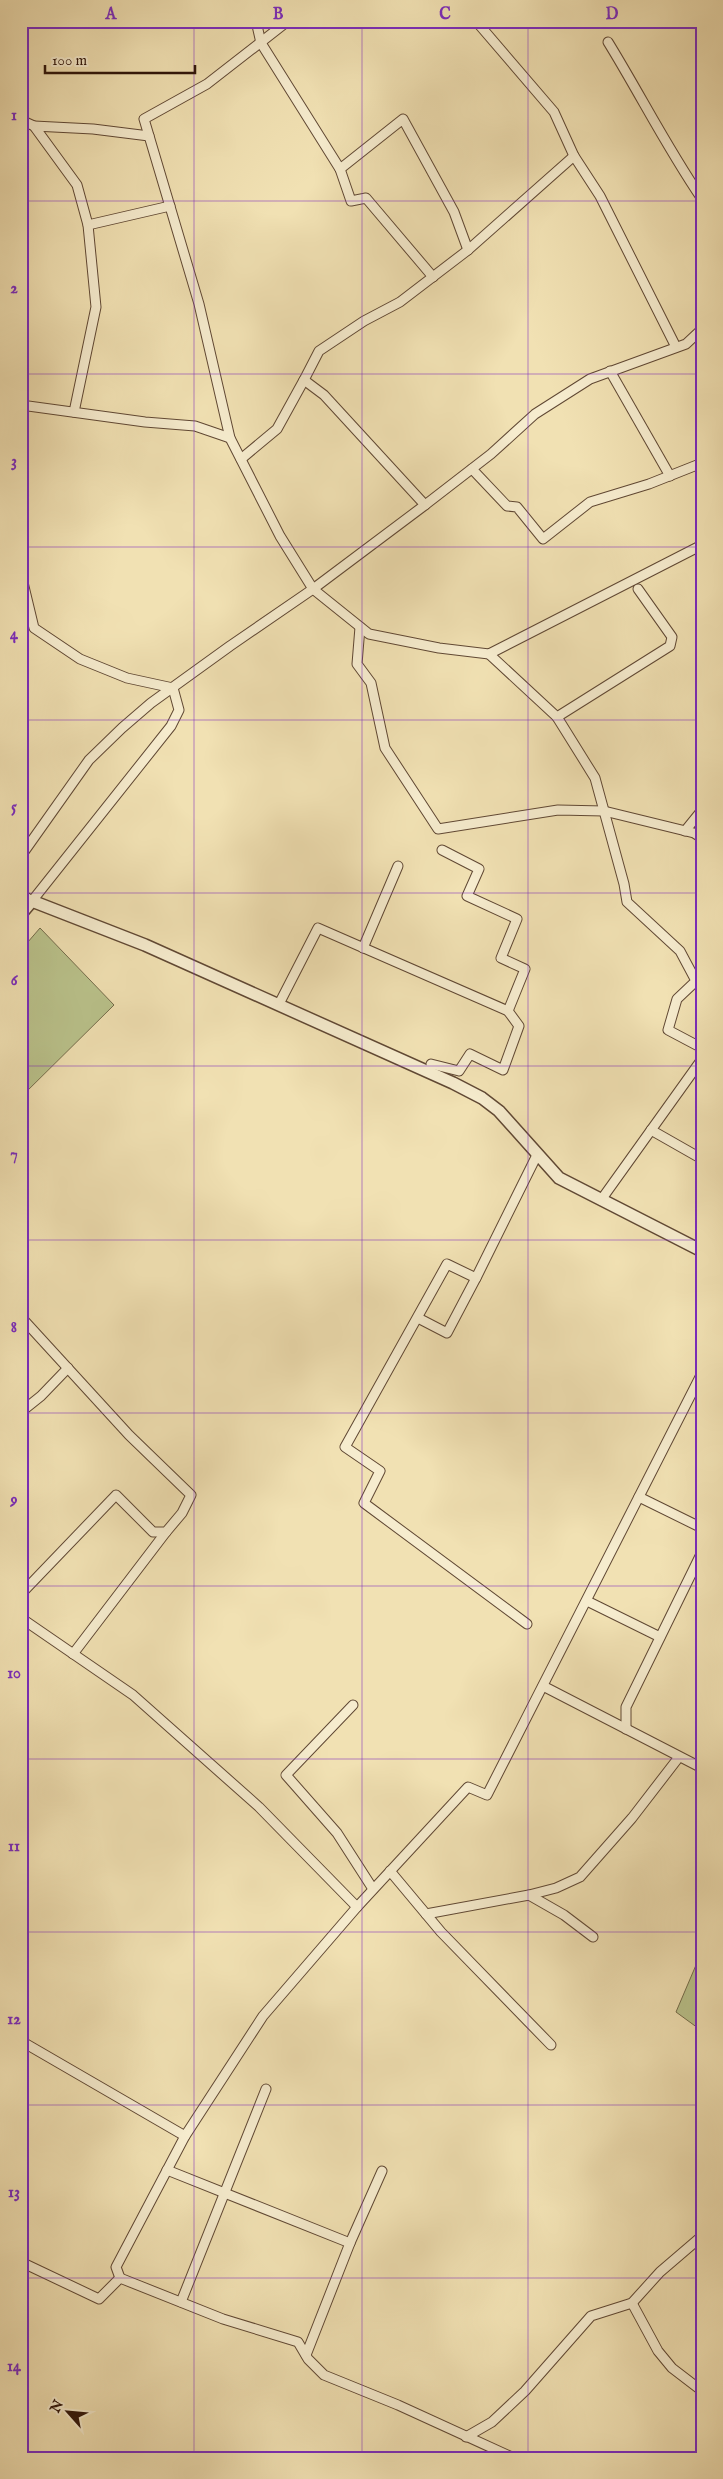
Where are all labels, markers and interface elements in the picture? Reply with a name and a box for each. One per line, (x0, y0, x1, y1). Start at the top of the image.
text: A (105, 5, 118, 25)
text: B (273, 5, 284, 25)
text: C (439, 5, 451, 25)
text: D (606, 5, 619, 25)
scale bar (45, 42, 195, 74)
text: 100 m (52, 51, 88, 70)
text: 1 (11, 106, 17, 126)
text: 2 (10, 279, 18, 299)
text: 3 (11, 452, 17, 472)
text: 4 (10, 625, 19, 645)
text: 5 (11, 798, 17, 818)
text: 6 (11, 971, 19, 991)
text: 7 (10, 1145, 18, 1165)
text: 8 (11, 1318, 17, 1338)
text: 9 (10, 1491, 18, 1511)
text: 10 (7, 1664, 21, 1684)
text: 11 (8, 1837, 20, 1857)
text: 12 (7, 2010, 21, 2030)
text: 13 (8, 2183, 20, 2203)
text: 14 (7, 2357, 22, 2377)
north arrow (42, 2386, 92, 2436)
text: N (46, 2397, 68, 2417)

